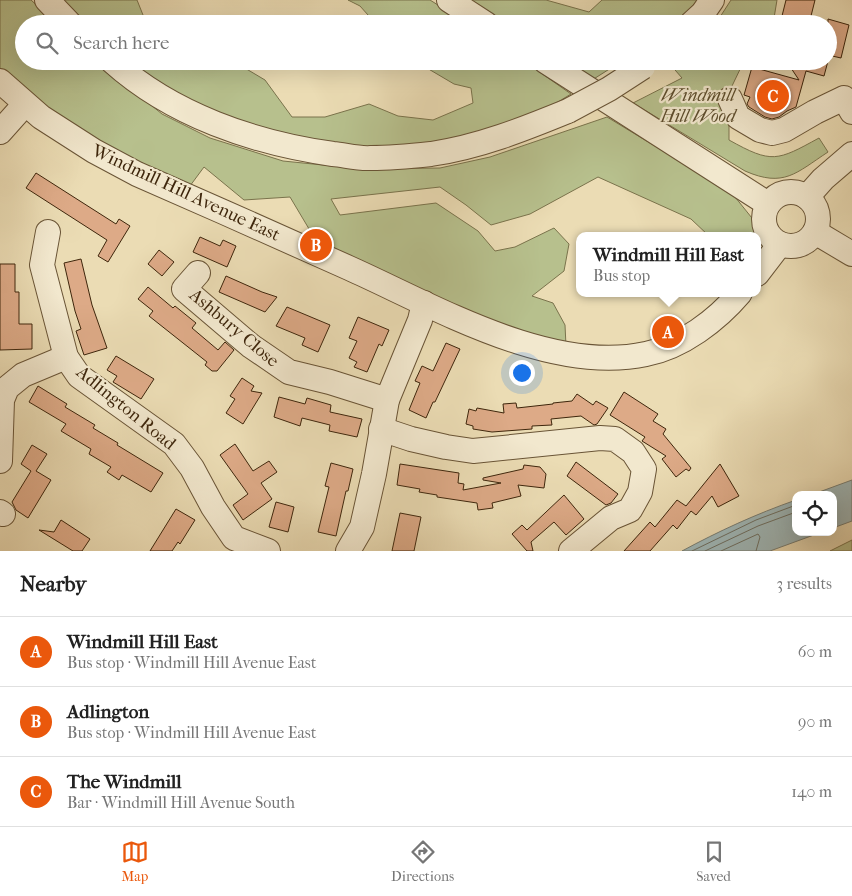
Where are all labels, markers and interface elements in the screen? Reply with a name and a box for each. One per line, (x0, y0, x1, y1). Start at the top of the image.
search box (15, 15, 837, 70)
icon: search (33, 29, 61, 57)
text: Search here (73, 32, 169, 54)
pin: C (757, 77, 789, 115)
park label: Windmill Hill Wood (660, 85, 738, 127)
street label: Windmill Hill Avenue East (88, 140, 284, 246)
pin: B (300, 226, 332, 264)
popup (576, 232, 761, 297)
text: Windmill Hill East (593, 244, 744, 266)
text: Bus stop (593, 266, 650, 285)
street label: Ashbury Close (184, 284, 283, 372)
pin: A (652, 313, 684, 351)
your location (509, 360, 535, 386)
street label: Adlington Road (71, 361, 180, 455)
map controls (792, 491, 837, 536)
button: locate (792, 491, 837, 536)
text: Nearby (20, 572, 86, 596)
text: 3 results (776, 574, 832, 593)
text: Windmill Hill East (67, 631, 218, 653)
text: A (31, 642, 41, 661)
text: 60 m (798, 642, 832, 661)
text: Bus stop · Windmill Hill Avenue East (67, 653, 316, 672)
text: Adlington (67, 701, 149, 723)
text: B (31, 712, 41, 731)
text: 90 m (798, 712, 832, 731)
text: Bus stop · Windmill Hill Avenue East (67, 723, 316, 742)
text: The Windmill (67, 771, 182, 793)
text: C (31, 782, 41, 801)
text: 140 m (791, 782, 832, 801)
text: Bar · Windmill Hill Avenue South (67, 793, 295, 812)
tab: Map (121, 838, 149, 885)
tab: Directions (391, 838, 454, 885)
tab: Saved (696, 838, 731, 885)

